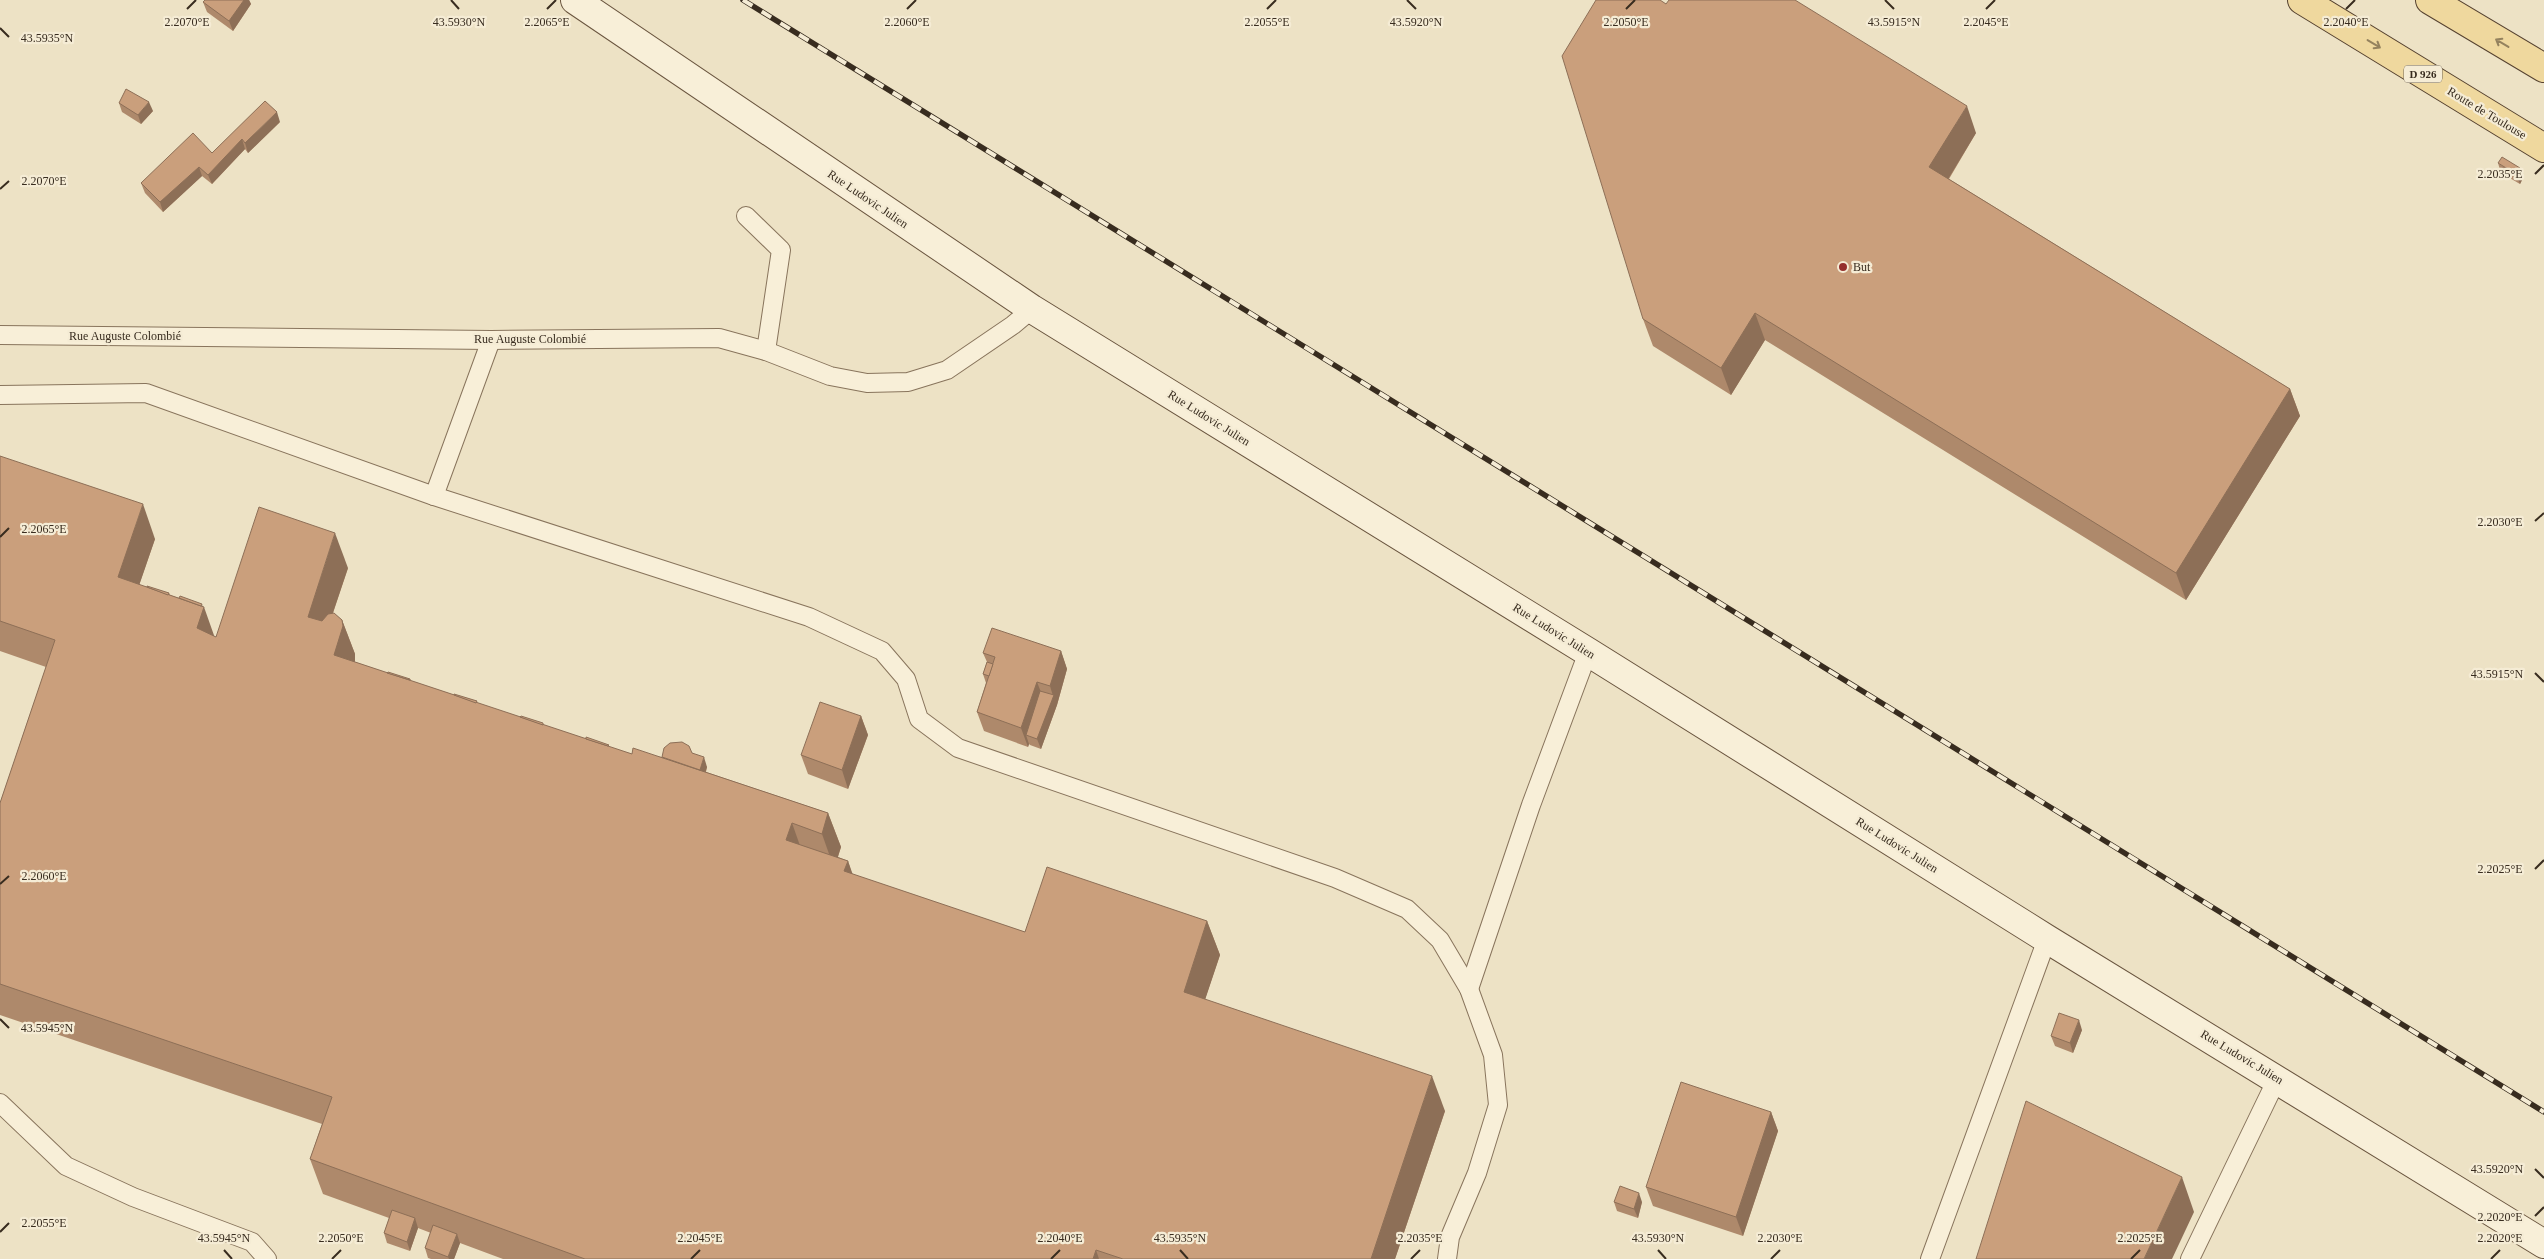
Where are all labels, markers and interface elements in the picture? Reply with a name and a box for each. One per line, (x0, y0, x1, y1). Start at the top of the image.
text: 2.2070°E (164, 15, 210, 29)
text: 43.5930°N (433, 15, 486, 29)
text: 2.2065°E (524, 15, 570, 29)
text: 2.2060°E (884, 15, 930, 29)
text: 2.2055°E (1244, 15, 1290, 29)
text: 43.5920°N (1390, 15, 1443, 29)
text: 2.2050°E (1603, 15, 1649, 29)
text: 43.5915°N (1868, 15, 1921, 29)
text: 2.2045°E (1963, 15, 2009, 29)
text: 2.2040°E (2323, 15, 2369, 29)
text: 43.5935°N (21, 31, 74, 45)
one-way arrow (2496, 38, 2510, 48)
one-way arrow (2366, 39, 2380, 49)
road number: D 926 (2404, 66, 2442, 82)
street label: Route de Toulouse (2445, 84, 2529, 142)
street label: Rue Ludovic Julien (825, 167, 911, 231)
text: 2.2035°E (2477, 167, 2523, 181)
text: 2.2070°E (21, 174, 67, 188)
place label: But (1853, 260, 1871, 274)
marker: But (1837, 261, 1849, 273)
street label: Rue Auguste Colombié (69, 329, 181, 343)
street label: Rue Auguste Colombié (474, 332, 586, 346)
street label: Rue Ludovic Julien (1165, 387, 1253, 449)
text: 2.2030°E (2477, 515, 2523, 529)
text: 2.2065°E (21, 522, 67, 536)
street label: Rue Ludovic Julien (1510, 600, 1598, 662)
text: 43.5915°N (2471, 667, 2524, 681)
street label: Rue Ludovic Julien (1853, 814, 1941, 876)
text: 2.2025°E (2477, 862, 2523, 876)
text: 2.2060°E (21, 869, 67, 883)
text: 43.5945°N (21, 1021, 74, 1035)
street label: Rue Ludovic Julien (2198, 1027, 2286, 1087)
text: 43.5920°N (2471, 1162, 2524, 1176)
text: 2.2020°E (2477, 1210, 2523, 1224)
text: 2.2055°E (21, 1216, 67, 1230)
text: 43.5945°N (198, 1231, 251, 1245)
text: 2.2050°E (318, 1231, 364, 1245)
text: 2.2045°E (677, 1231, 723, 1245)
text: 2.2040°E (1037, 1231, 1083, 1245)
text: 43.5935°N (1154, 1231, 1207, 1245)
text: 2.2035°E (1397, 1231, 1443, 1245)
text: 43.5930°N (1632, 1231, 1685, 1245)
text: 2.2030°E (1757, 1231, 1803, 1245)
text: 2.2025°E (2117, 1231, 2163, 1245)
text: 2.2020°E (2477, 1231, 2523, 1245)

